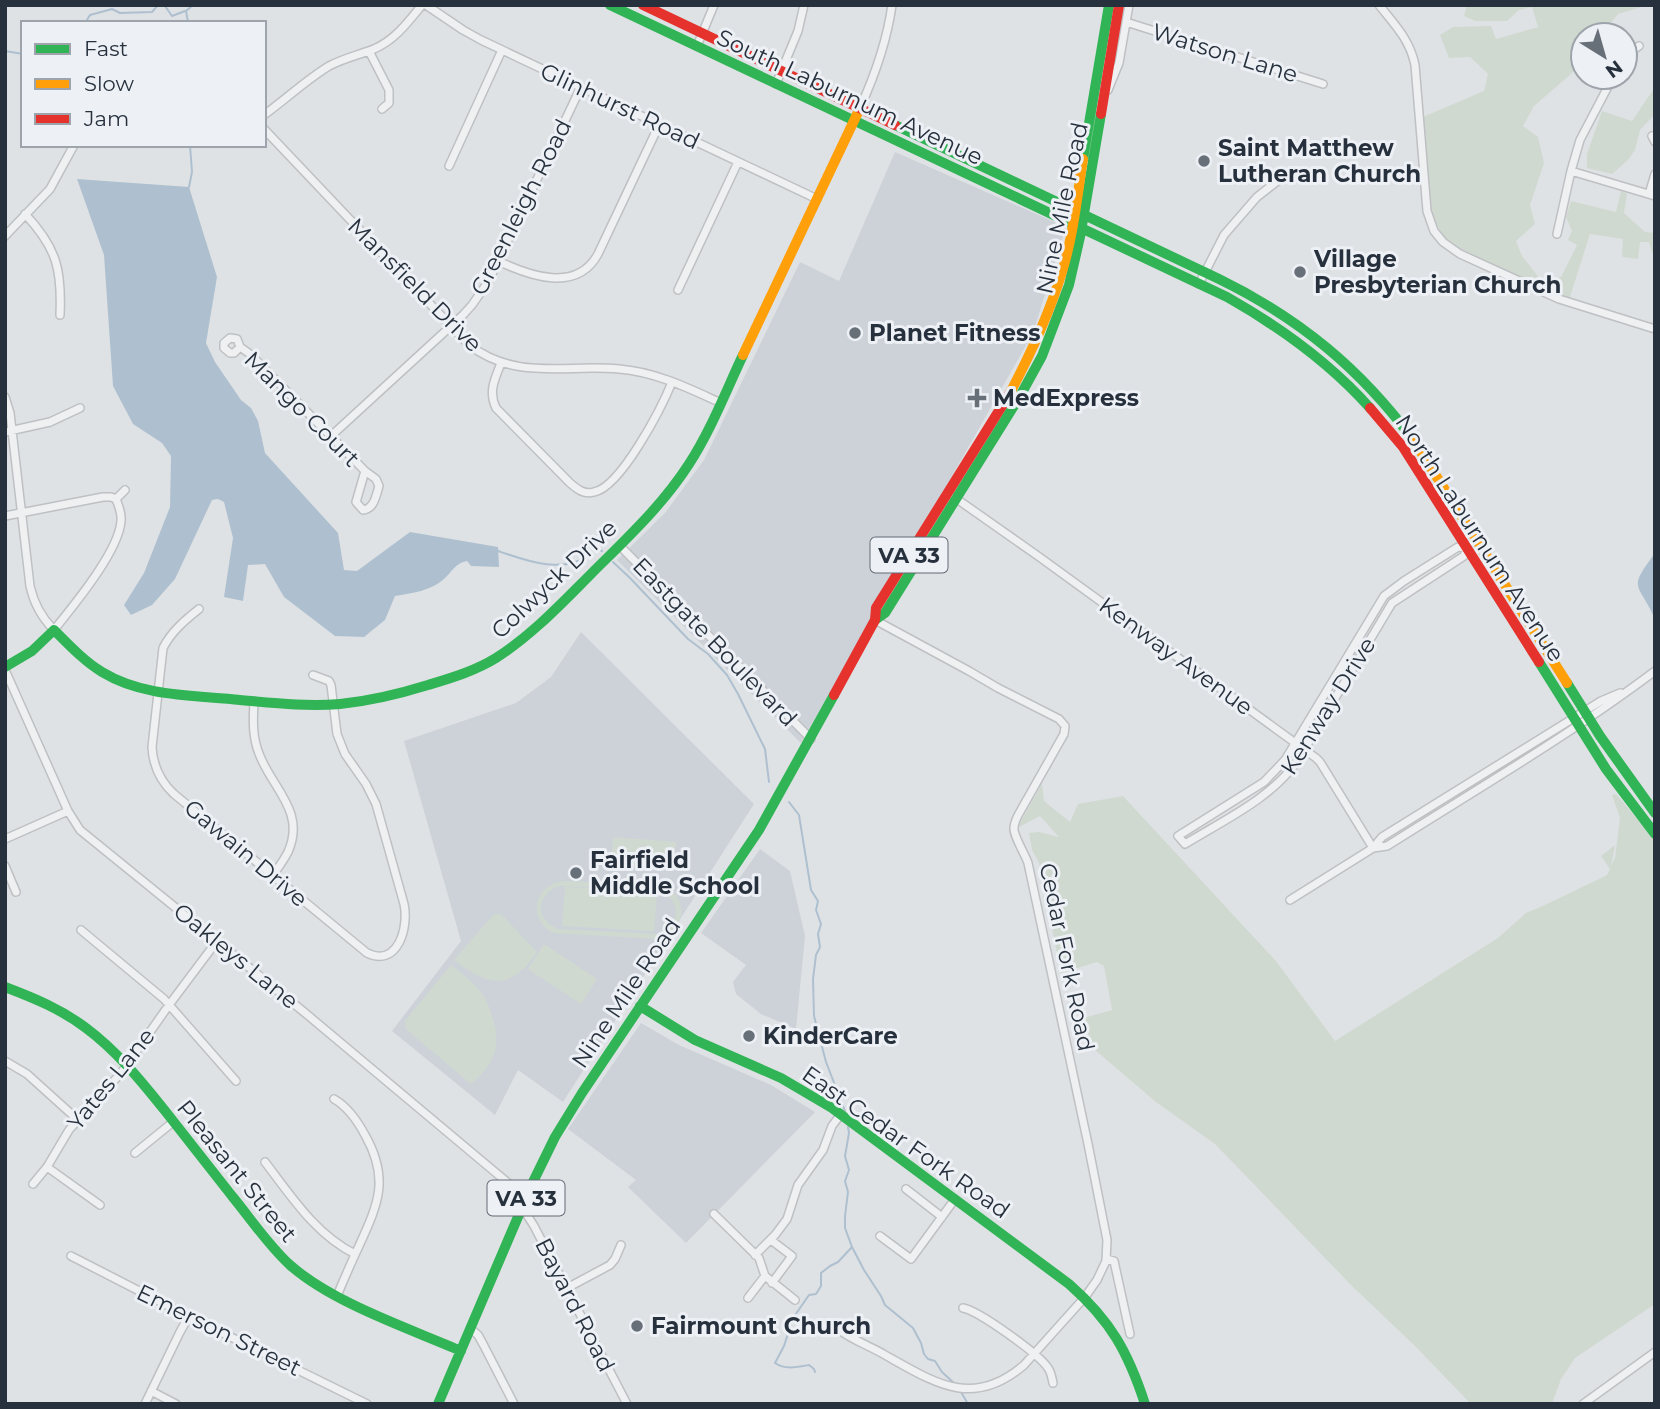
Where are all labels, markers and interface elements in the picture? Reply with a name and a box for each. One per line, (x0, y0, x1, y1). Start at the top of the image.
street label: Watson Lane (1149, 18, 1301, 88)
legend (21, 21, 266, 147)
north arrow (1569, 21, 1639, 91)
street label: South Laburnum Avenue (712, 23, 988, 171)
text: Fast (84, 36, 128, 61)
text: N (1601, 55, 1627, 83)
street label: Glinhurst Road (536, 57, 704, 155)
text: Slow (84, 71, 134, 96)
text: Jam (83, 106, 129, 131)
street label: Greenleigh Road (465, 114, 577, 300)
street label: Nine Mile Road (1030, 120, 1094, 296)
place label: Saint Matthew Lutheran Church (1218, 134, 1421, 188)
marker: Saint Matthew Lutheran Church (1196, 153, 1212, 169)
street label: Mansfield Drive (342, 212, 488, 358)
place label: Village Presbyterian Church (1313, 245, 1561, 299)
marker: Village Presbyterian Church (1292, 264, 1308, 280)
place label: Planet Fitness (869, 319, 1041, 347)
marker: Planet Fitness (847, 325, 863, 341)
street label: Mango Court (238, 345, 366, 473)
place label: MedExpress (993, 384, 1139, 412)
marker: MedExpress (967, 388, 987, 408)
street label: North Laburnum Avenue (1390, 409, 1570, 667)
street label: Colwyck Drive (485, 514, 623, 644)
road number: VA 33 (870, 538, 948, 572)
street label: Eastgate Boulevard (627, 552, 803, 732)
street label: Kenway Avenue (1094, 591, 1258, 721)
street label: Kenway Drive (1275, 632, 1381, 780)
street label: Gawain Drive (179, 793, 313, 913)
place label: Fairfield Middle School (590, 846, 760, 900)
street label: Cedar Fork Road (1033, 860, 1101, 1054)
marker: Fairfield Middle School (568, 865, 584, 881)
street label: Oakleys Lane (168, 897, 304, 1015)
street label: Nine Mile Road (566, 913, 686, 1073)
street label: Yates Lane (61, 1022, 161, 1136)
place label: KinderCare (763, 1022, 898, 1050)
marker: KinderCare (741, 1028, 757, 1044)
street label: East Cedar Fork Road (797, 1060, 1015, 1224)
street label: Pleasant Street (171, 1094, 303, 1248)
road number: VA 33 (488, 1180, 564, 1216)
street label: Bayard Road (529, 1233, 621, 1377)
street label: Emerson Street (132, 1278, 306, 1382)
place label: Fairmount Church (651, 1312, 871, 1340)
marker: Fairmount Church (629, 1318, 645, 1334)

